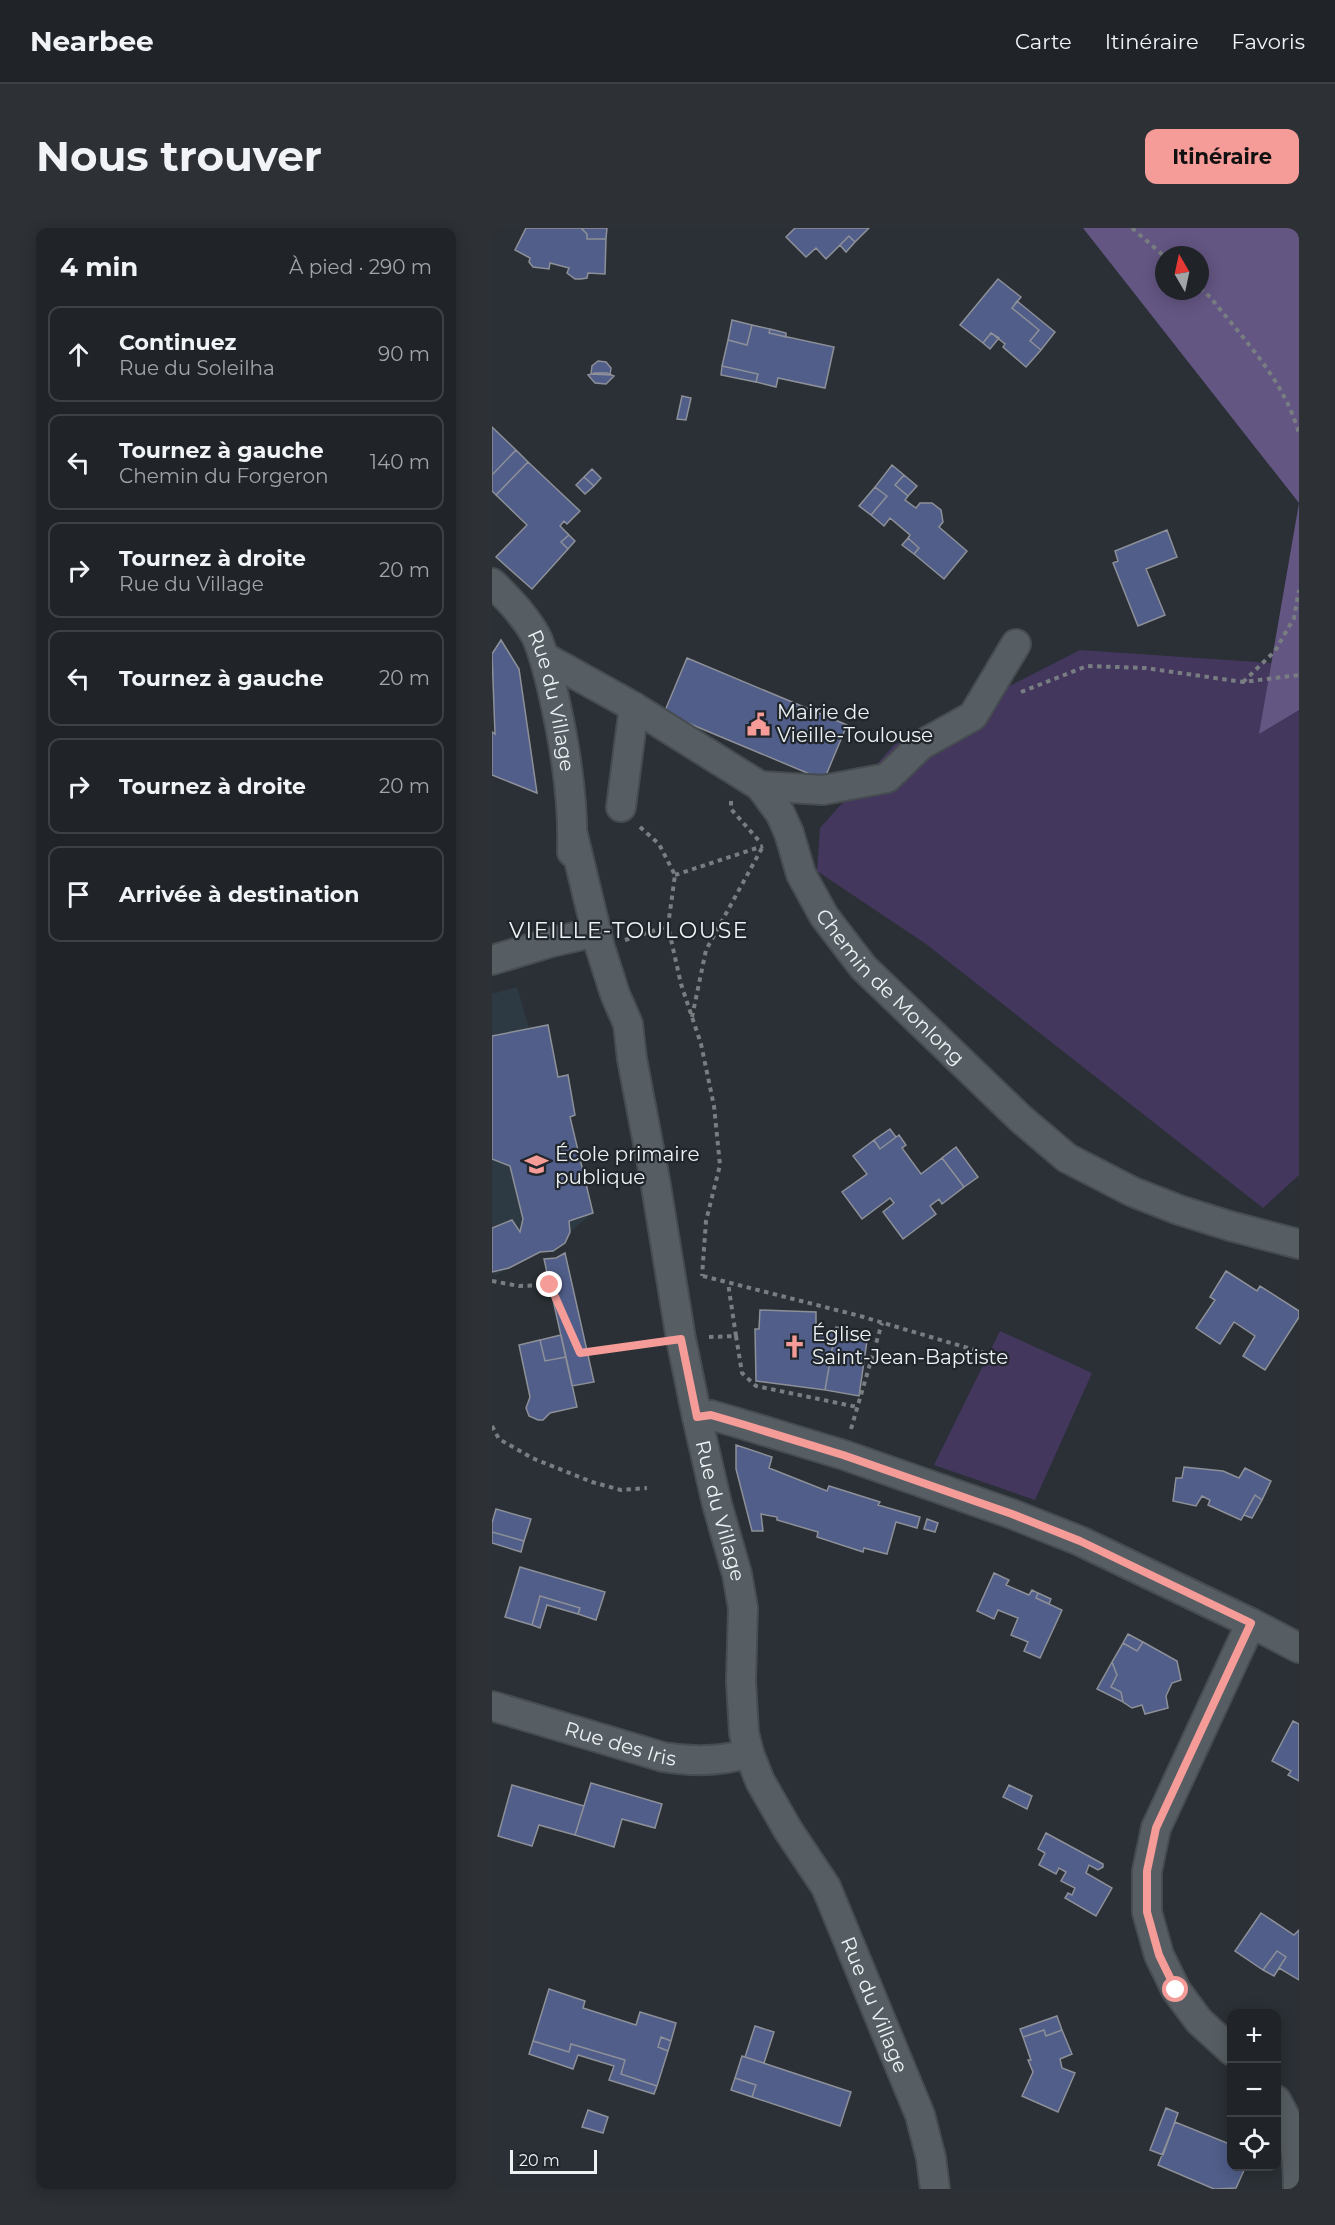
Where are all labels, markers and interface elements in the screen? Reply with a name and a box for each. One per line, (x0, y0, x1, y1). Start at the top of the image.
text: Nearbee (30, 24, 154, 58)
text: Carte (1015, 29, 1072, 54)
text: Itinéraire (1105, 29, 1199, 54)
text: Favoris (1232, 29, 1305, 54)
button: Itinéraire (1145, 129, 1299, 184)
text: Nous trouver (36, 130, 322, 182)
north arrow (1155, 246, 1209, 300)
text: 4 min (60, 251, 138, 283)
text: À pied · 290 m (289, 255, 432, 279)
text: Continuez (119, 329, 236, 356)
icon: ahead (62, 338, 95, 371)
text: 90 m (378, 342, 430, 366)
text: Rue du Soleilha (119, 356, 275, 380)
text: Tournez à gauche (119, 437, 324, 464)
icon: left (62, 446, 95, 479)
text: 140 m (370, 450, 430, 474)
text: Chemin du Forgeron (119, 464, 329, 488)
text: Tournez à droite (119, 545, 306, 572)
icon: right (62, 554, 95, 587)
text: 20 m (379, 558, 430, 582)
text: Rue du Village (119, 572, 264, 596)
street label: Rue du Village (523, 626, 580, 773)
icon: left (62, 662, 95, 695)
text: Tournez à gauche (119, 665, 324, 692)
text: 20 m (379, 666, 430, 690)
place label: Mairie de Vieille-Toulouse (777, 700, 933, 747)
public building icon: Mairie de Vieille-Toulouse (746, 711, 772, 737)
icon: right (62, 770, 95, 803)
text: Tournez à droite (119, 773, 306, 800)
text: 20 m (379, 774, 430, 798)
icon: arrive (62, 878, 95, 911)
text: Arrivée à destination (119, 881, 359, 908)
street label: Chemin de Monlong (811, 904, 969, 1070)
district label: VIEILLE-TOULOUSE (509, 917, 749, 944)
place label: École primaire publique (555, 1142, 700, 1189)
school or university icon: École primaire publique (524, 1152, 550, 1178)
route end (536, 1271, 562, 1297)
place label: Église Saint-Jean-Baptiste (812, 1322, 1008, 1369)
church icon: Église Saint-Jean-Baptiste (781, 1333, 807, 1359)
street label: Rue du Village (691, 1438, 750, 1583)
street label: Rue des Iris (562, 1716, 678, 1771)
street label: Rue du Village (836, 1933, 913, 2076)
route start (1162, 1976, 1188, 2002)
map controls (1227, 2009, 1281, 2171)
button: + (1227, 2009, 1281, 2063)
button: − (1227, 2063, 1281, 2117)
button: locate (1227, 2117, 1281, 2171)
scale bar (510, 2147, 597, 2174)
text: 20 m (519, 2151, 560, 2170)

